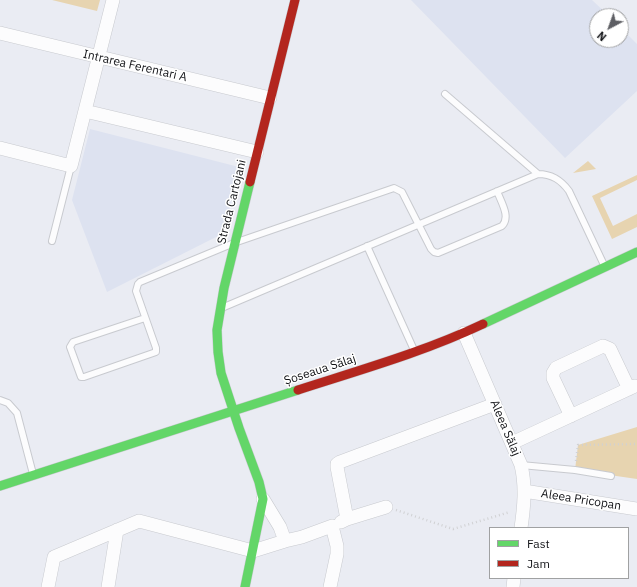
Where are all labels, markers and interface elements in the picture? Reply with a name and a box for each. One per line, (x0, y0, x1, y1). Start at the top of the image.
north arrow (589, 8, 629, 48)
text: N (594, 28, 609, 44)
street label: Intrarea Ferentari A (82, 47, 188, 85)
street label: Strada Cartojani (215, 158, 249, 246)
street label: Șoseaua Sălaj (282, 352, 358, 388)
street label: Aleea Sălaj (487, 398, 523, 458)
street label: Aleea Pricopan (540, 487, 622, 513)
legend (489, 527, 629, 579)
text: Fast (527, 536, 550, 551)
text: Jam (527, 556, 550, 571)

